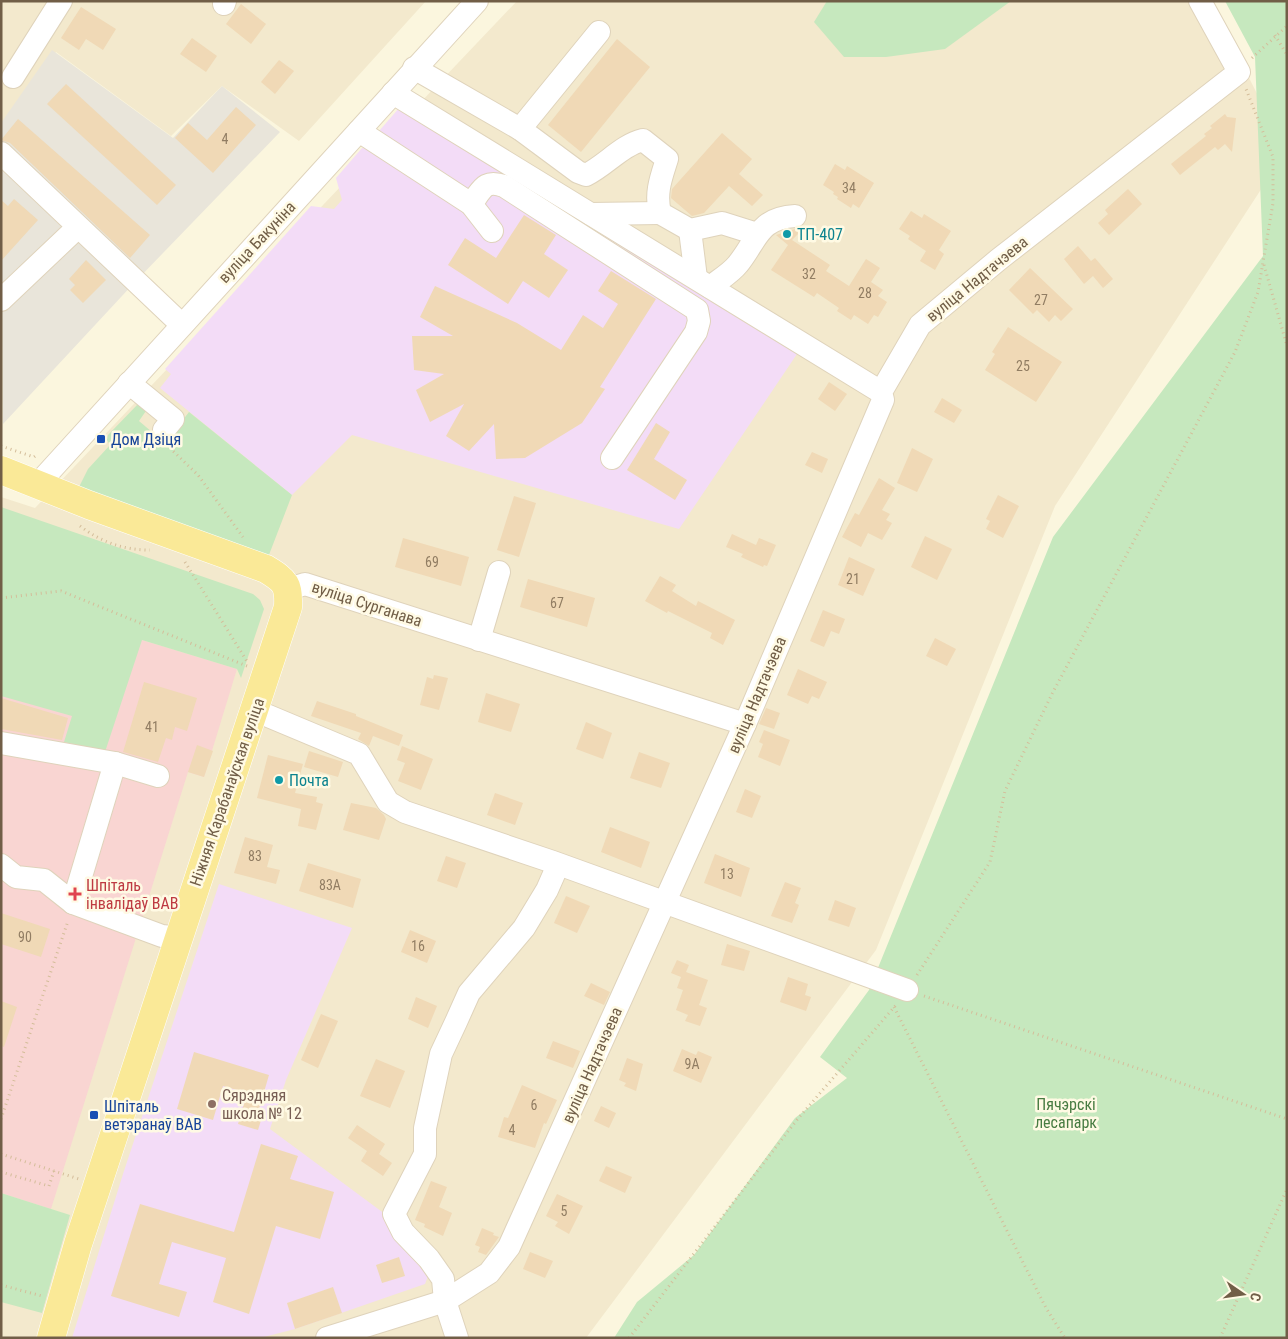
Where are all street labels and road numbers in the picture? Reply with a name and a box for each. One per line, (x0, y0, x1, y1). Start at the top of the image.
street label: вуліца Бакуніна (214, 197, 300, 287)
street label: вуліца Надтачэева (923, 232, 1031, 326)
street label: вуліца Сурганава (310, 577, 424, 631)
street label: вуліца Надтачэева (724, 634, 790, 756)
street label: Ніжняя Карабанаўская вуліца (186, 695, 268, 889)
street label: вуліца Надтачэева (558, 1004, 626, 1126)

